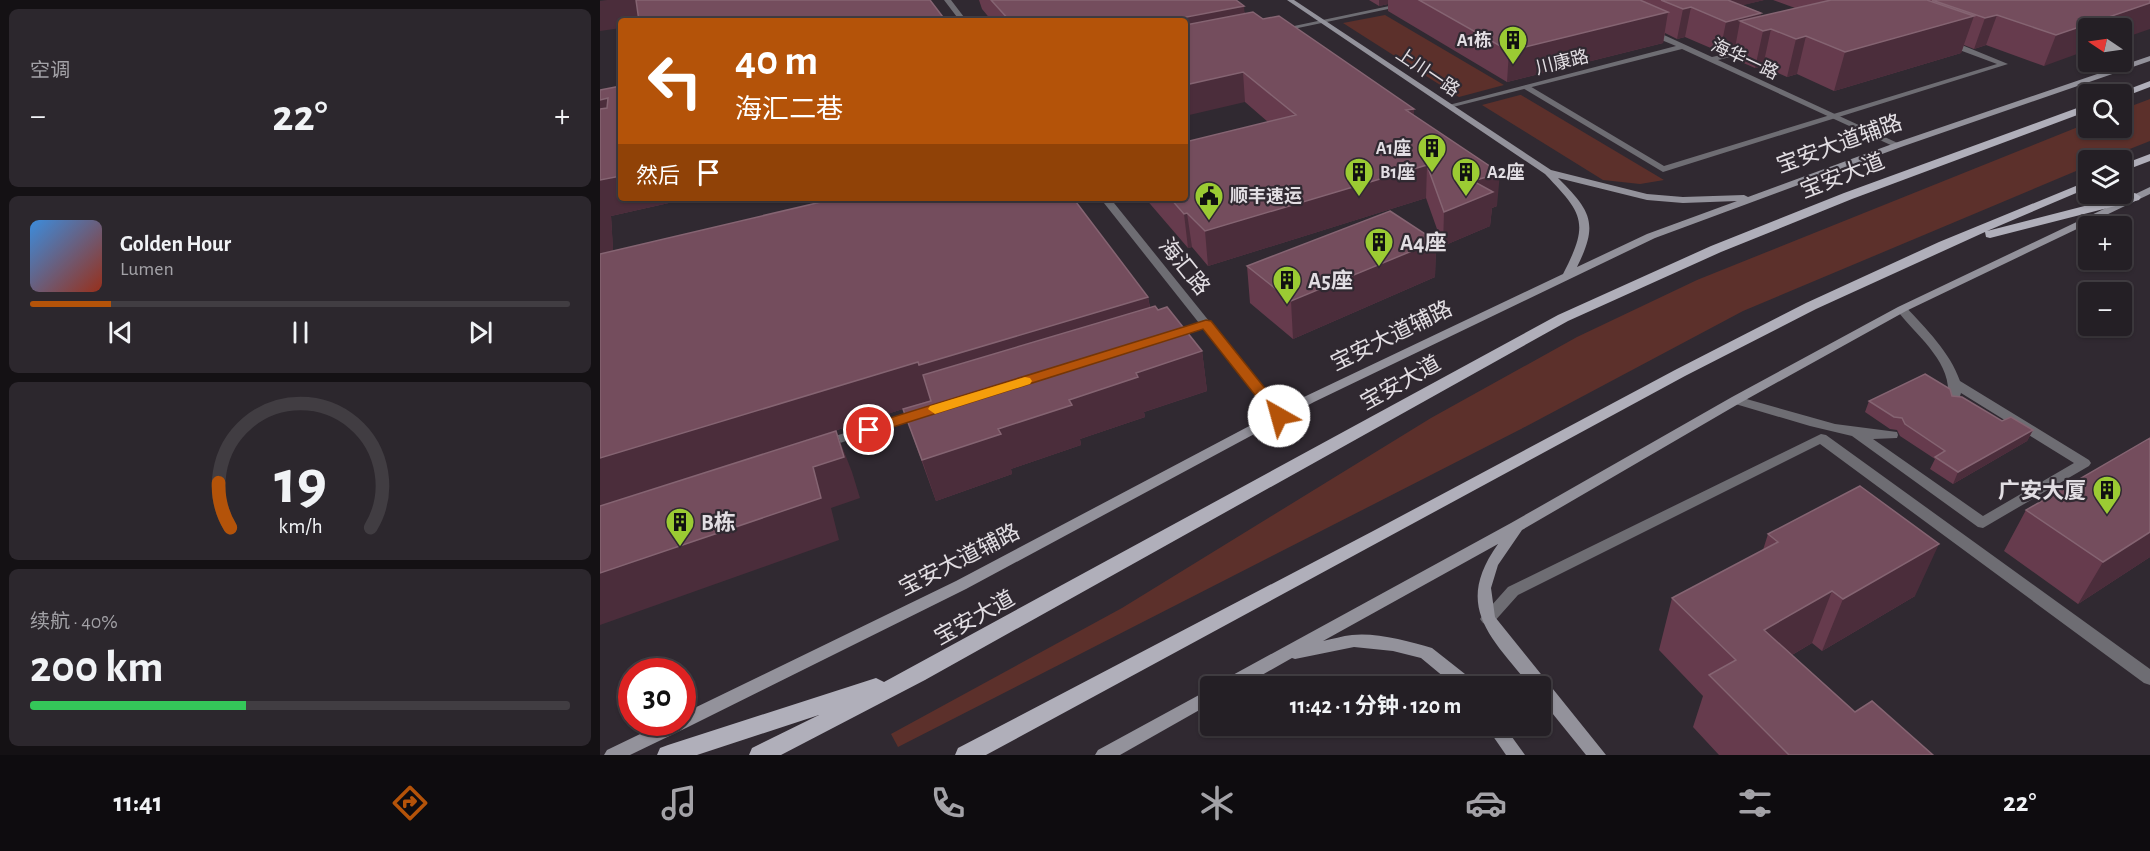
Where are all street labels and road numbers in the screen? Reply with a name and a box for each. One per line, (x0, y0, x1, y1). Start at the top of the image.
street label: 海华一路 (1708, 35, 1782, 83)
street label: 上川一路 (1393, 44, 1463, 100)
street label: 川康路 (1533, 46, 1591, 78)
street label: 宝安大道辅路 (1772, 108, 1906, 178)
street label: 宝安大道 (1796, 147, 1888, 203)
street label: 海汇路 (1155, 233, 1214, 299)
street label: 宝安大道辅路 (1327, 296, 1456, 375)
street label: 宝安大道 (1356, 351, 1444, 414)
street label: 宝安大道辅路 (895, 519, 1023, 600)
street label: 宝安大道 (930, 586, 1018, 649)

